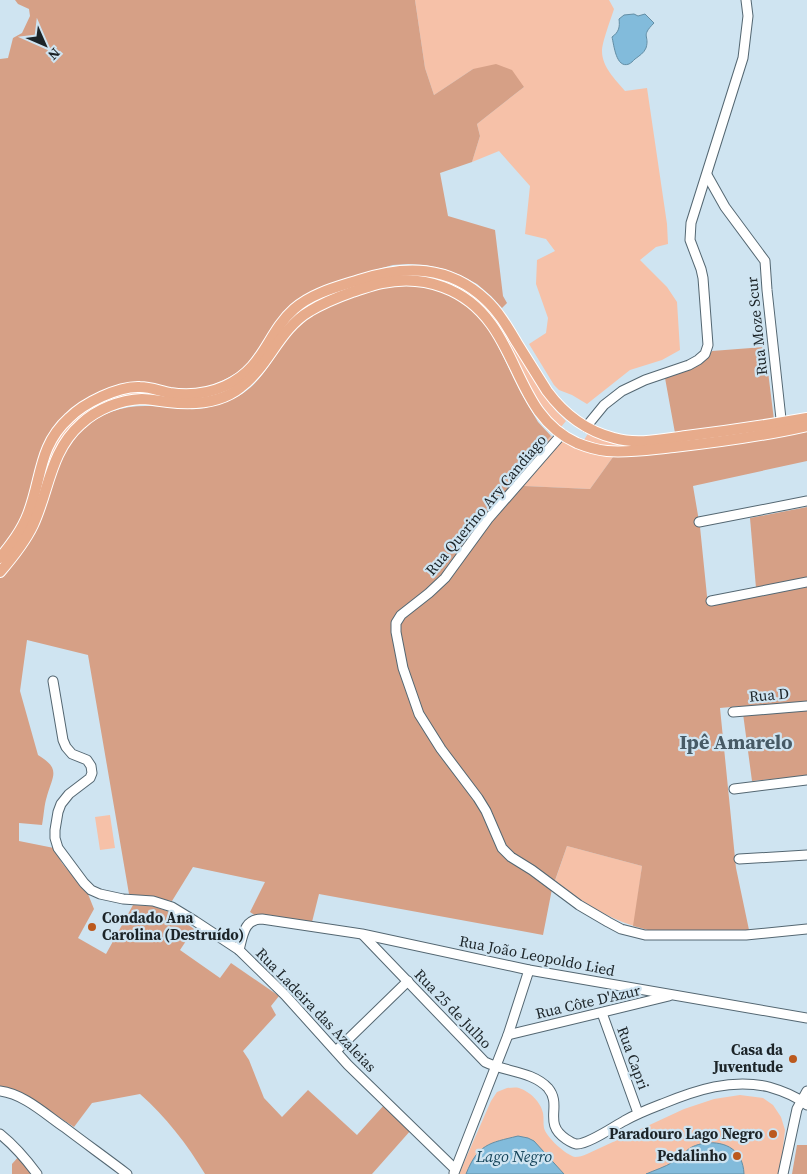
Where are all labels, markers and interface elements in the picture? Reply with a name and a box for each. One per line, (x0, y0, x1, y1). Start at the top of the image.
north arrow (20, 20, 70, 70)
text: N (44, 44, 65, 65)
street label: Rua Moze Scur (741, 275, 772, 376)
street label: Rua Querino Ary Candiago (420, 430, 551, 580)
street label: Rua D (748, 682, 790, 707)
district label: Ipê Amarelo (679, 728, 793, 756)
place label: Condado Ana Carolina (Destruído) (102, 907, 244, 945)
marker: Condado Ana Carolina (Destruído) (86, 921, 98, 933)
street label: Rua João Leopoldo Lied (457, 930, 617, 981)
street label: Rua Ladeira das Azaleias (251, 943, 381, 1076)
street label: Rua 25 de Julho (410, 964, 497, 1053)
street label: Rua Côte D'Azur (533, 979, 643, 1024)
street label: Rua Capri (612, 1023, 655, 1092)
place label: Casa da Juventude (712, 1039, 784, 1077)
marker: Casa da Juventude (787, 1053, 799, 1065)
place label: Paradouro Lago Negro (609, 1123, 764, 1144)
marker: Paradouro Lago Negro (767, 1128, 779, 1140)
water label: Lago Negro (475, 1145, 552, 1167)
place label: Pedalinho (657, 1145, 728, 1166)
marker: Pedalinho (731, 1150, 743, 1162)

